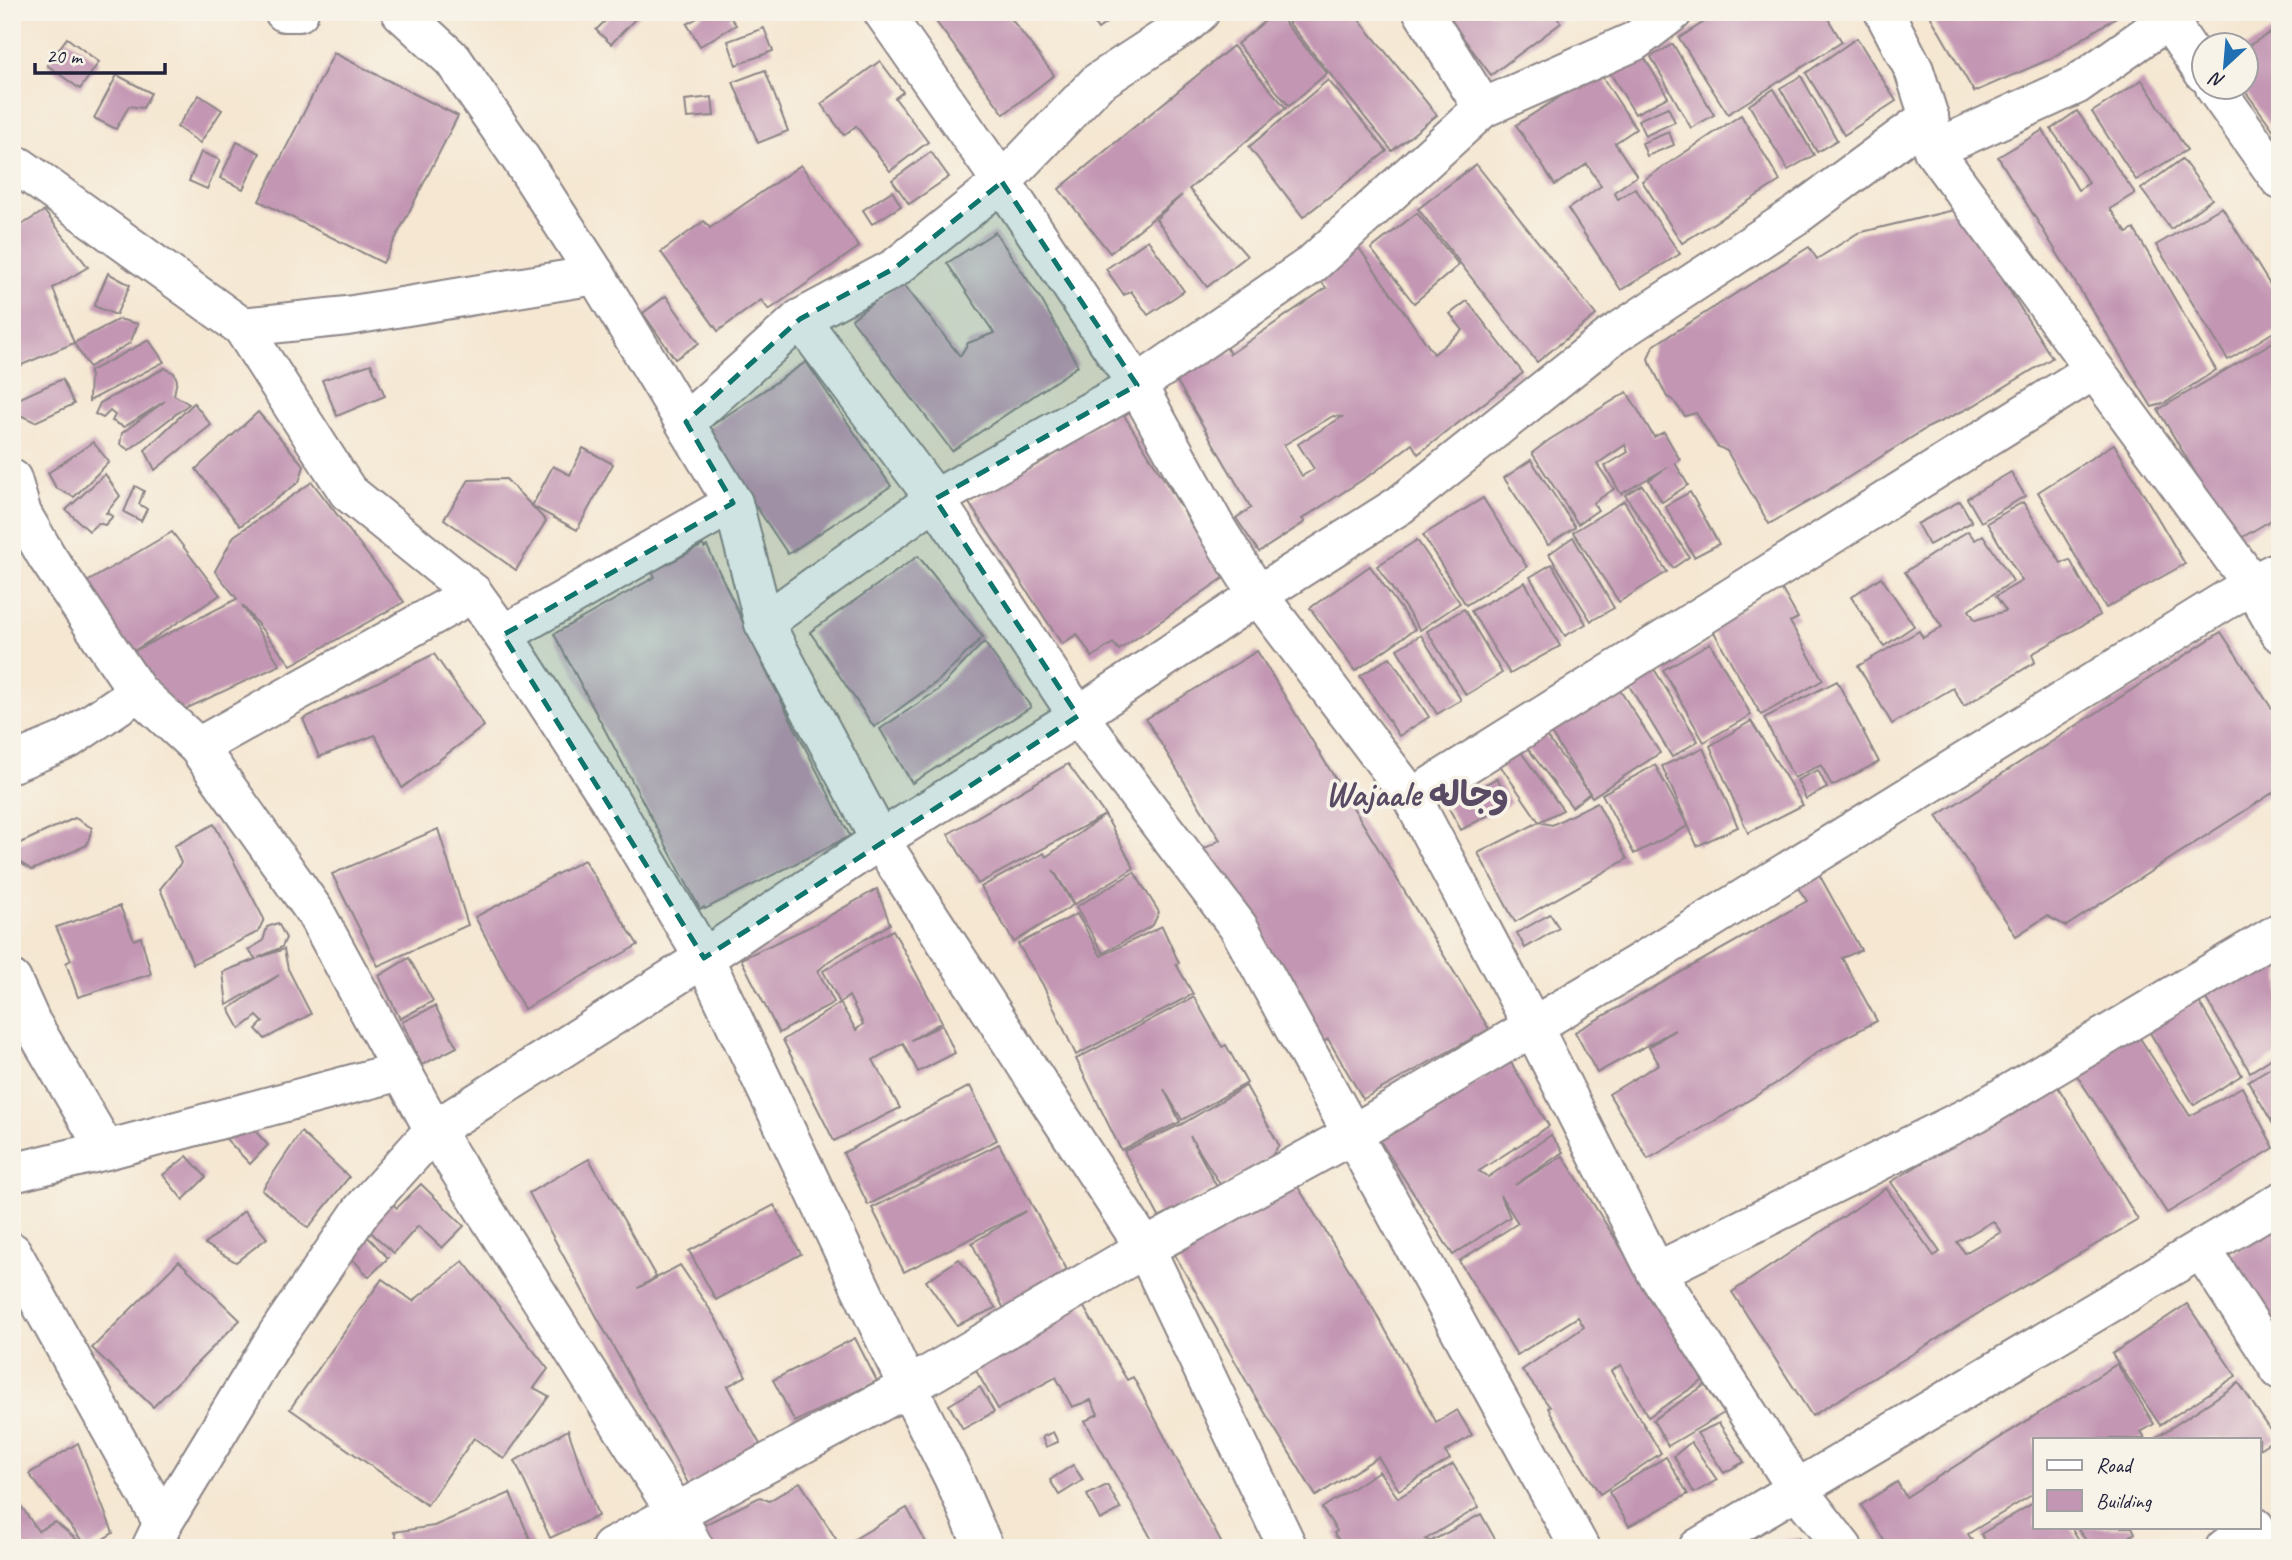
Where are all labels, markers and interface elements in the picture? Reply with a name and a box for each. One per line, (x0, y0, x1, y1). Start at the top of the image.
scale bar (35, 32, 164, 76)
north arrow (2190, 32, 2260, 102)
text: 20 m (46, 43, 84, 69)
text: N (2205, 66, 2229, 94)
district label: Wajaale وجاله (1325, 772, 1509, 817)
legend (2033, 1438, 2260, 1528)
text: Road (2096, 1452, 2135, 1478)
text: Building (2096, 1488, 2153, 1514)

